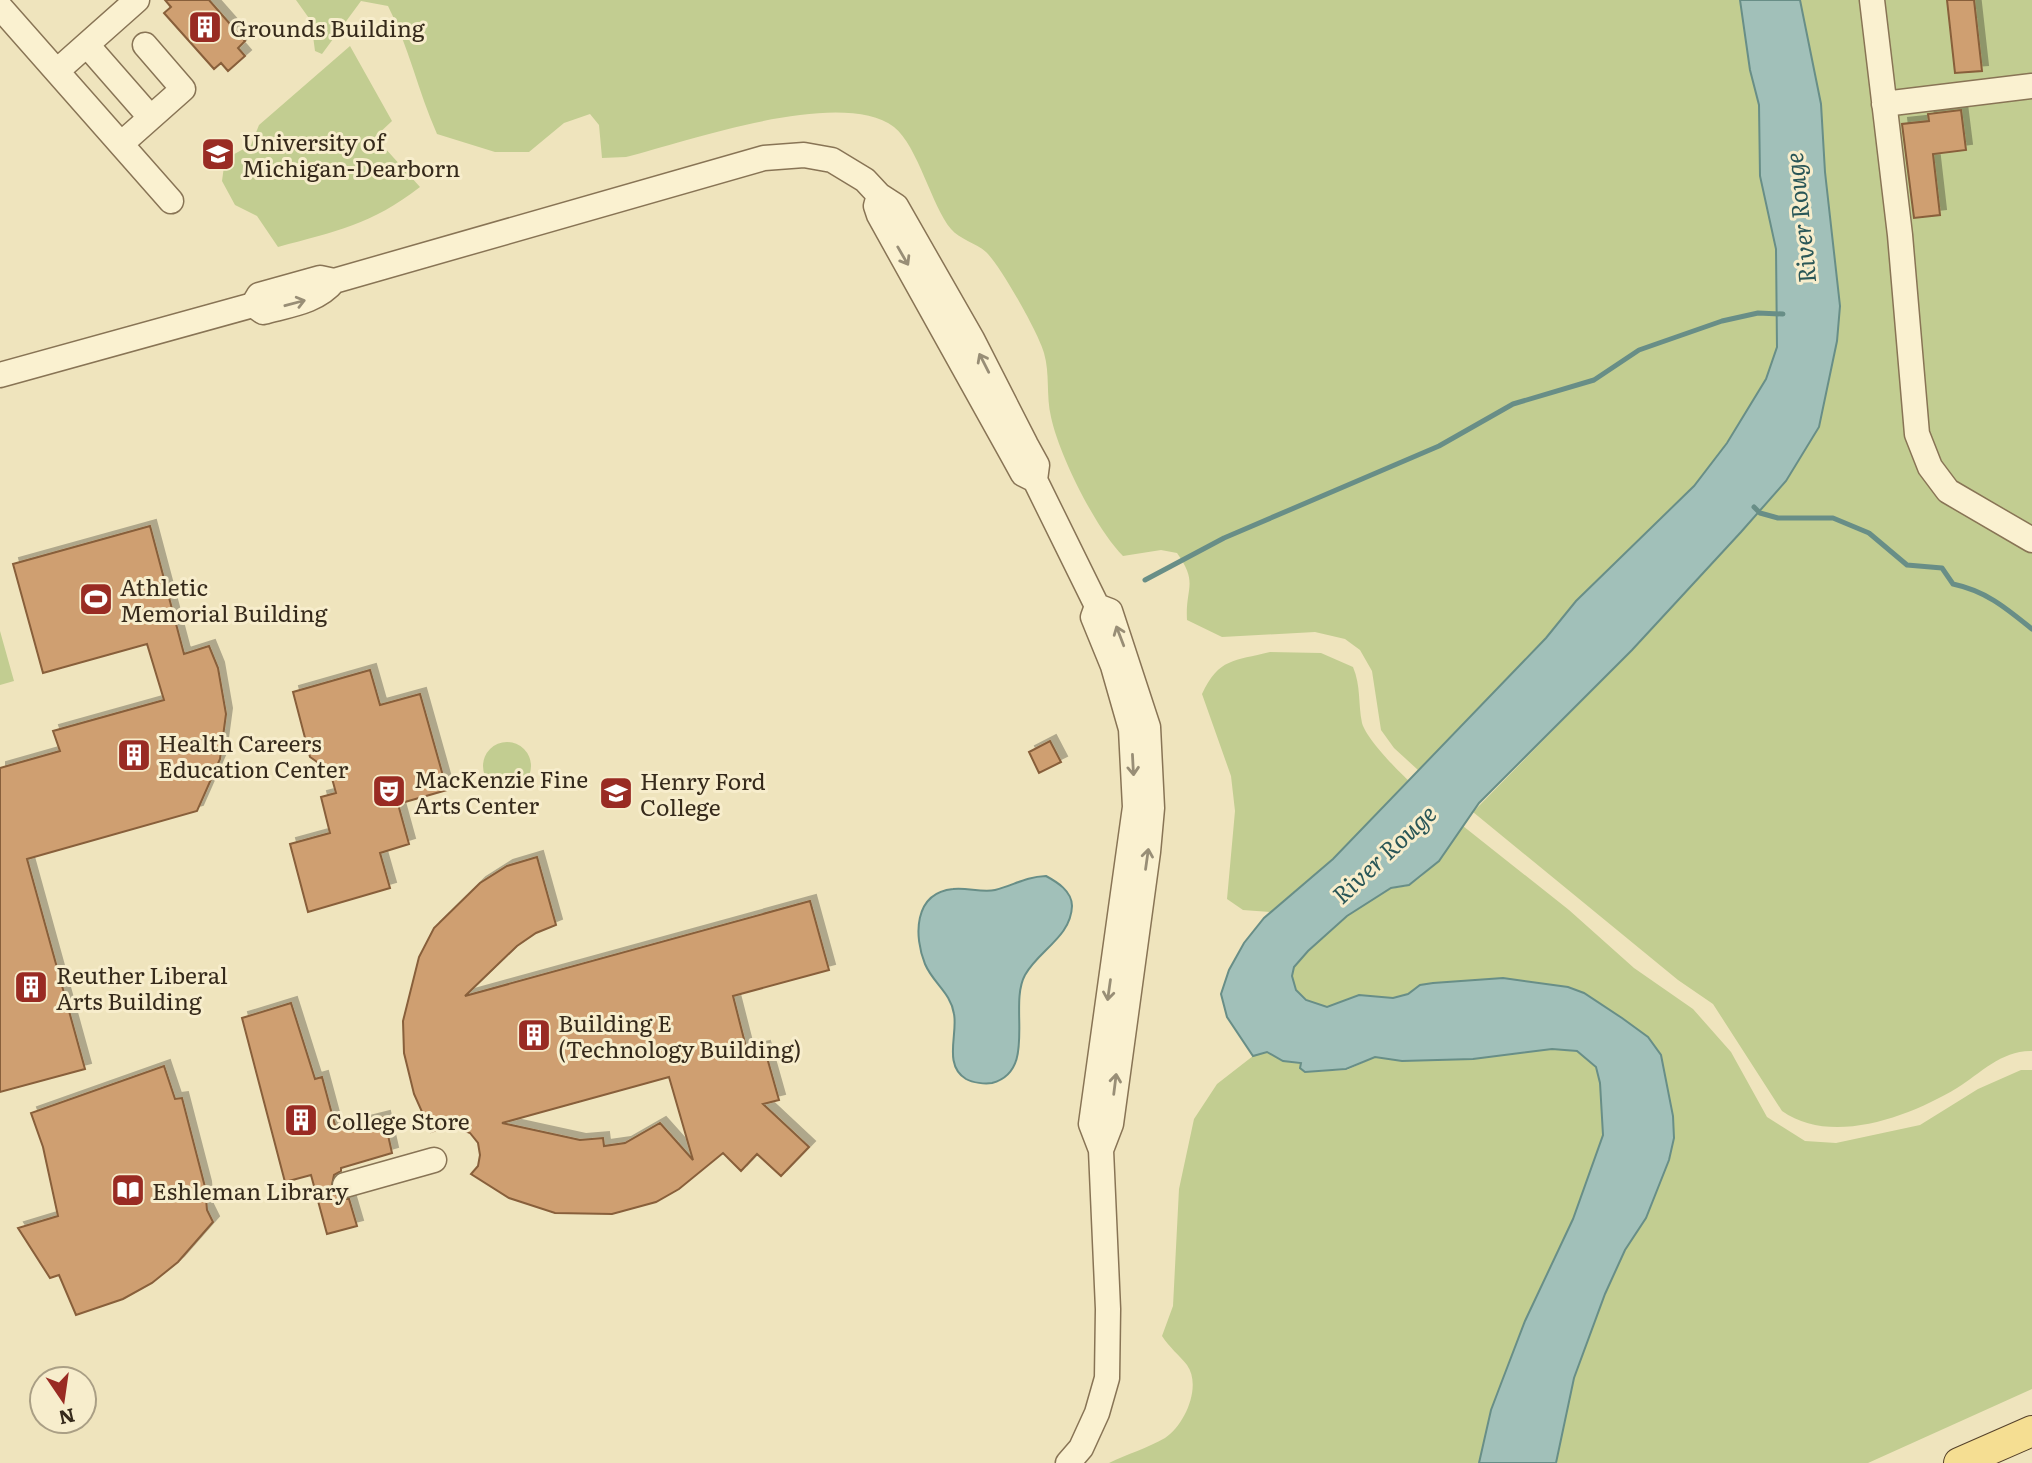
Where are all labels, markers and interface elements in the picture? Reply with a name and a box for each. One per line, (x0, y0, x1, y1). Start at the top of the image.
building icon: Grounds Building (186, 8, 224, 46)
place label: Grounds Building (230, 10, 425, 44)
place label: University of Michigan-Dearborn (242, 124, 460, 184)
school or university icon: University of Michigan-Dearborn (199, 135, 237, 173)
water label: River Rouge (1775, 151, 1823, 285)
one-way arrow (897, 245, 910, 266)
one-way arrow (284, 296, 306, 309)
one-way arrow (976, 353, 990, 373)
place label: Athletic Memorial Building (120, 569, 328, 629)
sports icon: Athletic Memorial Building (77, 580, 115, 618)
one-way arrow (1113, 626, 1125, 648)
place label: Health Careers Education Center (158, 725, 348, 785)
building icon: Health Careers Education Center (115, 736, 153, 774)
one-way arrow (1127, 753, 1140, 776)
place label: MacKenzie Fine Arts Center (414, 761, 588, 821)
place label: Henry Ford College (640, 763, 766, 823)
theatre icon: MacKenzie Fine Arts Center (370, 772, 408, 810)
school or university icon: Henry Ford College (597, 774, 635, 812)
water label: River Rouge (1323, 795, 1443, 911)
one-way arrow (1141, 848, 1154, 871)
place label: Reuther Liberal Arts Building (56, 957, 228, 1017)
building icon: Reuther Liberal Arts Building (12, 968, 50, 1006)
one-way arrow (1102, 978, 1115, 1001)
place label: Building E (Technology Building) (558, 1005, 801, 1065)
building icon: Building E (Technology Building) (515, 1016, 553, 1054)
one-way arrow (1109, 1073, 1122, 1096)
building icon: College Store (282, 1101, 320, 1139)
place label: College Store (326, 1103, 470, 1137)
library icon: Eshleman Library (109, 1171, 147, 1209)
place label: Eshleman Library (152, 1173, 349, 1207)
north arrow (28, 1365, 98, 1435)
text: N (56, 1402, 78, 1433)

